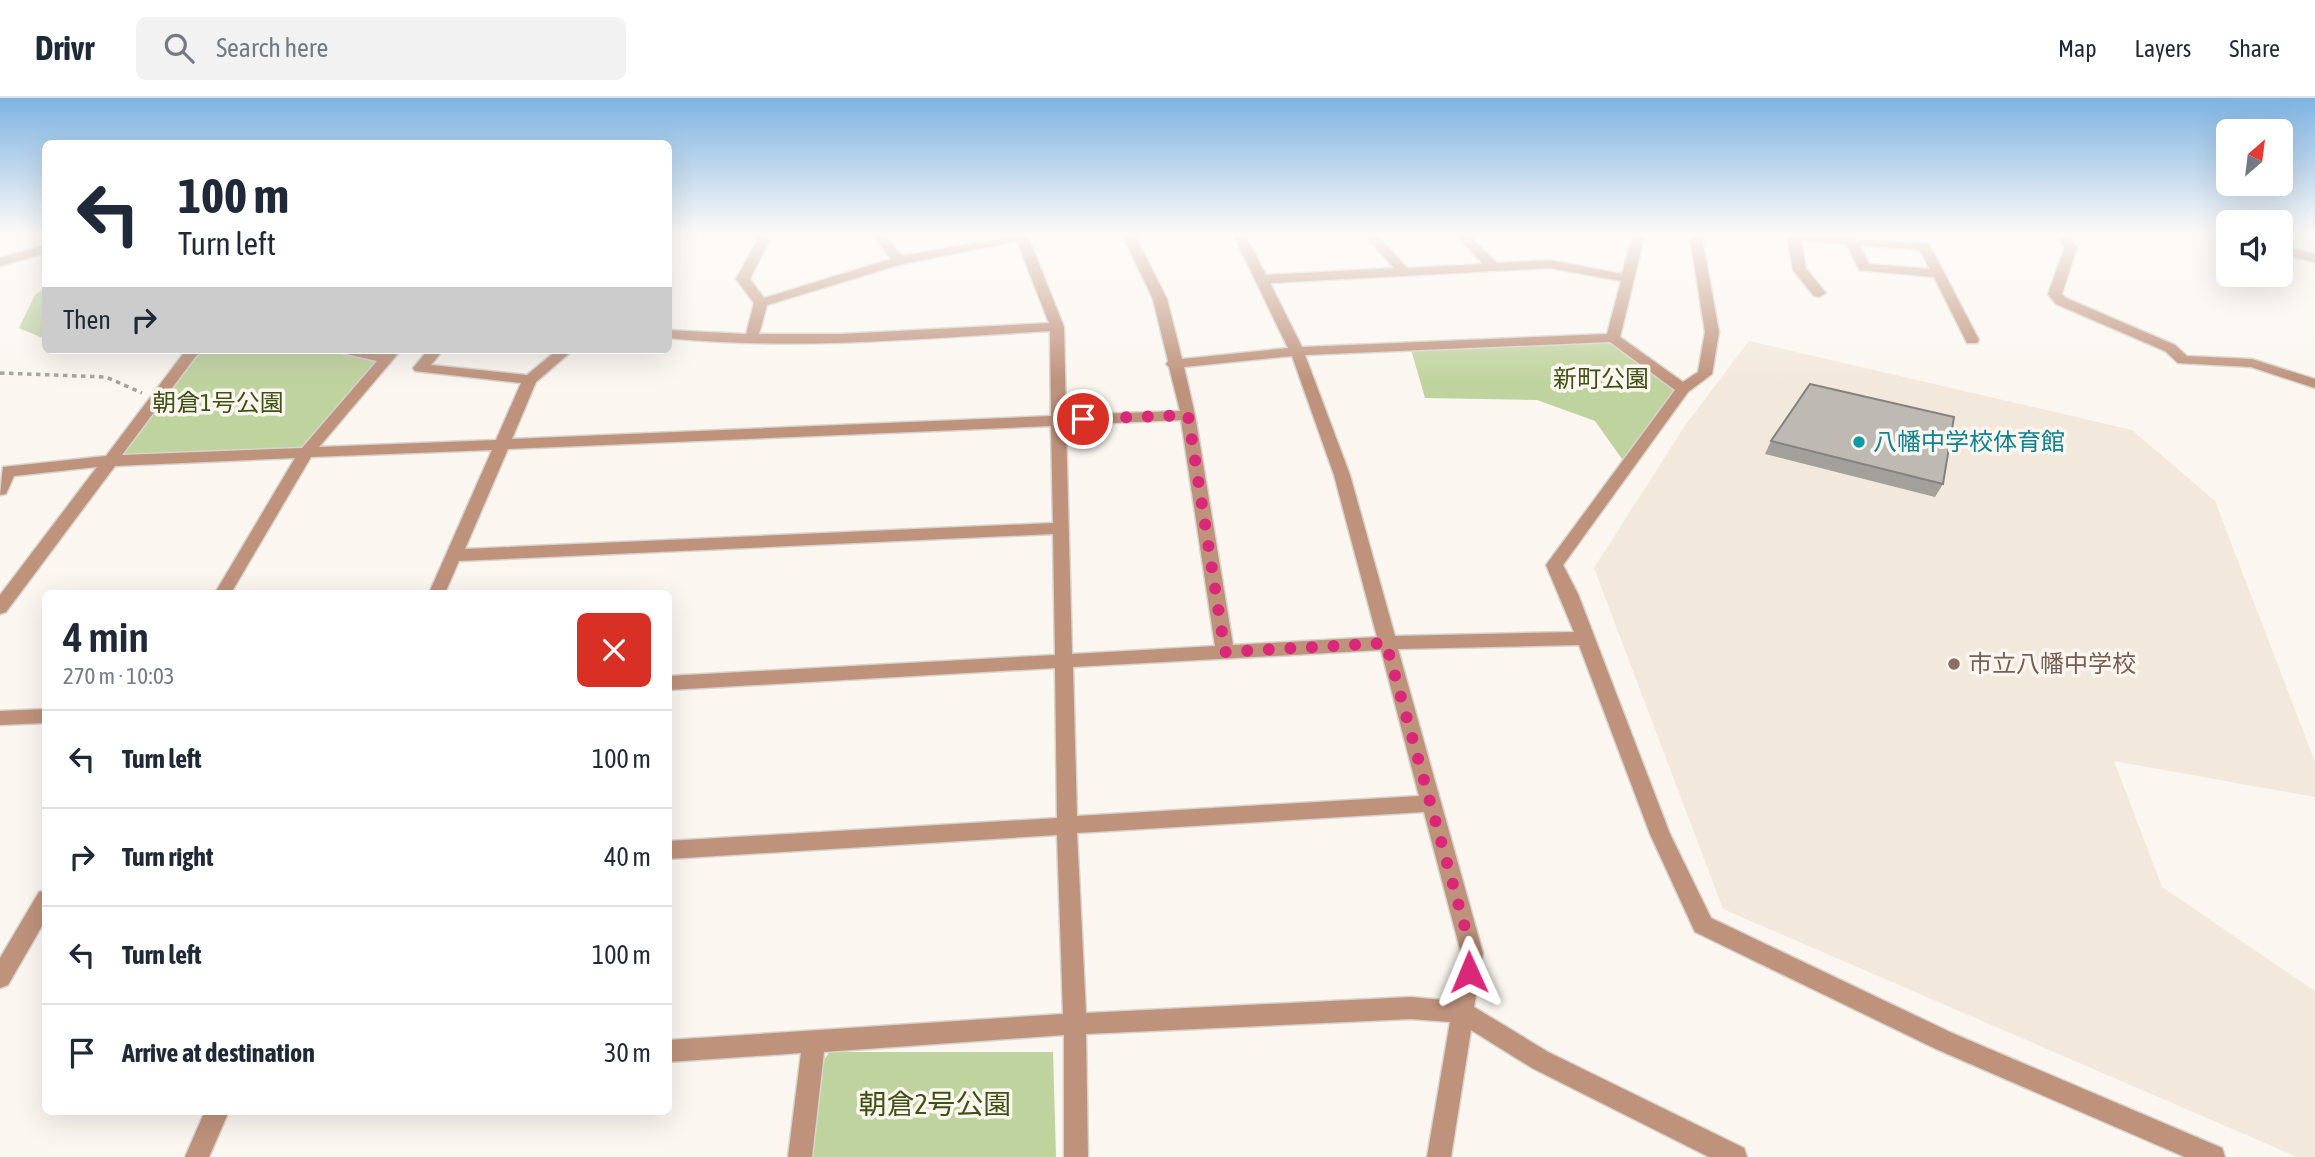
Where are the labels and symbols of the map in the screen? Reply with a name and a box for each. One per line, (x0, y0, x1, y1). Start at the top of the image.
north arrow (2216, 119, 2292, 196)
park label: 新町公園 (1553, 365, 1649, 392)
park label: 朝倉1号公園 (152, 389, 284, 416)
pin (1053, 389, 1113, 449)
place label: 八幡中学校体育館 (1873, 428, 2065, 455)
marker: 八幡中学校体育館 (1851, 434, 1867, 450)
place label: 市立八幡中学校 (1968, 650, 2136, 677)
marker: 市立八幡中学校 (1946, 656, 1962, 672)
position arrow (1432, 935, 1506, 1009)
park label: 朝倉2号公園 (858, 1088, 1012, 1120)

